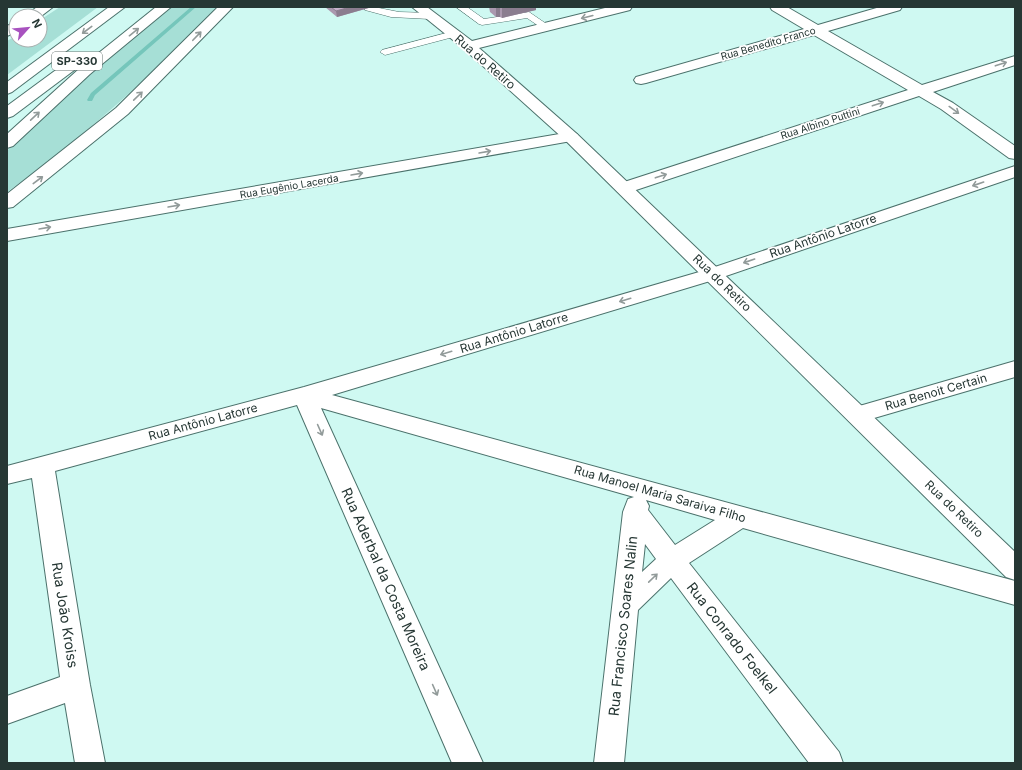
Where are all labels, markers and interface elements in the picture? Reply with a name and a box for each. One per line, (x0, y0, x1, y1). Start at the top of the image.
north arrow (8, 8, 48, 48)
one-way arrow (581, 13, 594, 21)
text: N (29, 17, 45, 30)
street label: Rua Benedito Franco (719, 24, 817, 62)
one-way arrow (81, 26, 92, 35)
one-way arrow (128, 27, 139, 36)
one-way arrow (192, 31, 202, 41)
street label: Rua do Retiro (452, 31, 519, 92)
road number: SP-330 (52, 52, 102, 70)
one-way arrow (995, 60, 1008, 67)
one-way arrow (133, 91, 143, 101)
one-way arrow (871, 100, 884, 107)
street label: Rua Albino Puttini (779, 105, 861, 141)
one-way arrow (948, 106, 959, 115)
one-way arrow (30, 112, 40, 121)
one-way arrow (478, 148, 491, 156)
one-way arrow (350, 170, 363, 178)
street label: Rua Eugênio Lacerda (239, 171, 339, 201)
one-way arrow (655, 172, 668, 179)
one-way arrow (32, 175, 43, 184)
one-way arrow (973, 180, 985, 188)
one-way arrow (167, 202, 180, 210)
street label: Rua Antônio Latorre (767, 210, 878, 261)
one-way arrow (39, 224, 52, 232)
street label: Rua do Retiro (690, 251, 755, 314)
one-way arrow (743, 258, 755, 266)
one-way arrow (618, 297, 631, 304)
street label: Rua Antônio Latorre (458, 309, 570, 356)
one-way arrow (440, 350, 453, 357)
street label: Rua Benoit Certain (883, 370, 989, 413)
street label: Rua Antônio Latorre (147, 400, 259, 443)
one-way arrow (317, 424, 324, 436)
street label: Rua Manoel Maria Saraiva Filho (573, 462, 748, 525)
street label: Rua do Retiro (922, 477, 987, 540)
street label: Rua Aderbal da Costa Moreira (338, 485, 435, 673)
street label: Rua Francisco Soares Nalin (605, 535, 640, 717)
street label: Rua João Kroiss (49, 561, 82, 669)
one-way arrow (648, 573, 658, 583)
street label: Rua Conrado Foelkel (684, 579, 781, 697)
one-way arrow (432, 683, 440, 695)

